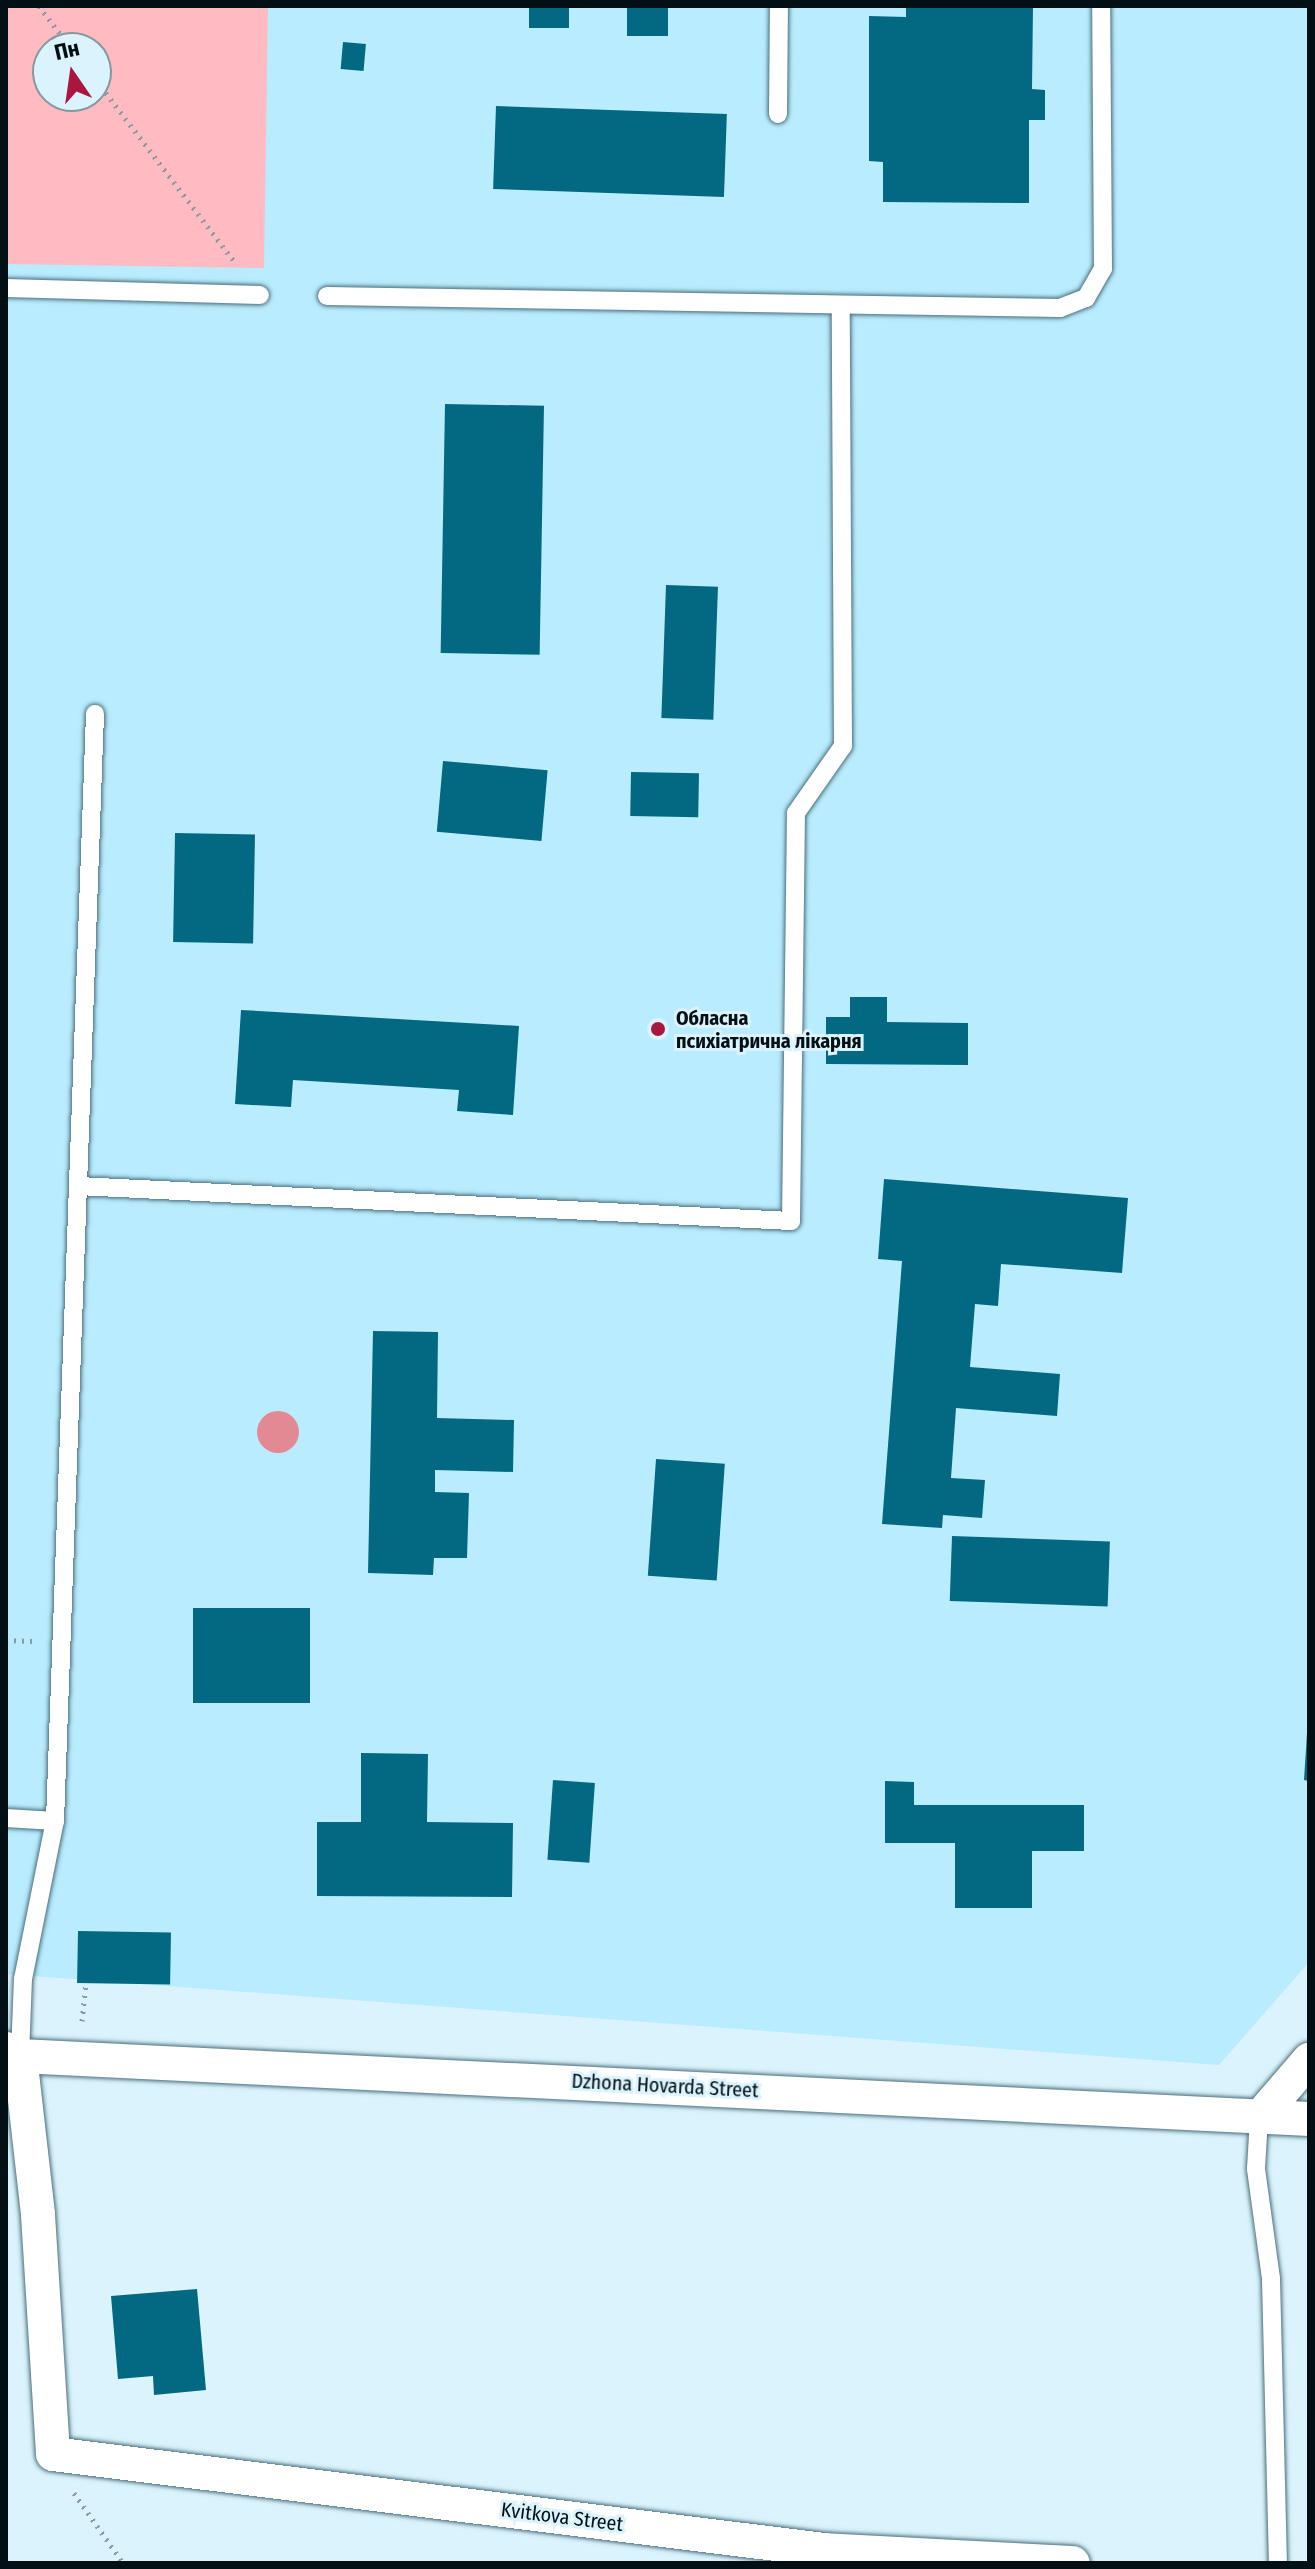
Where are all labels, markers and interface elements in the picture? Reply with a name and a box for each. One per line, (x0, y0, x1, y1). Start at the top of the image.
north arrow (32, 32, 112, 112)
text: Пн (52, 34, 82, 66)
place label: Обласна психіатрична лікарня (676, 1006, 862, 1053)
marker: Обласна психіатрична лікарня (647, 1018, 669, 1040)
street label: Dzhona Hovarda Street (571, 2069, 759, 2103)
street label: Kvitkova Street (500, 2498, 624, 2536)

